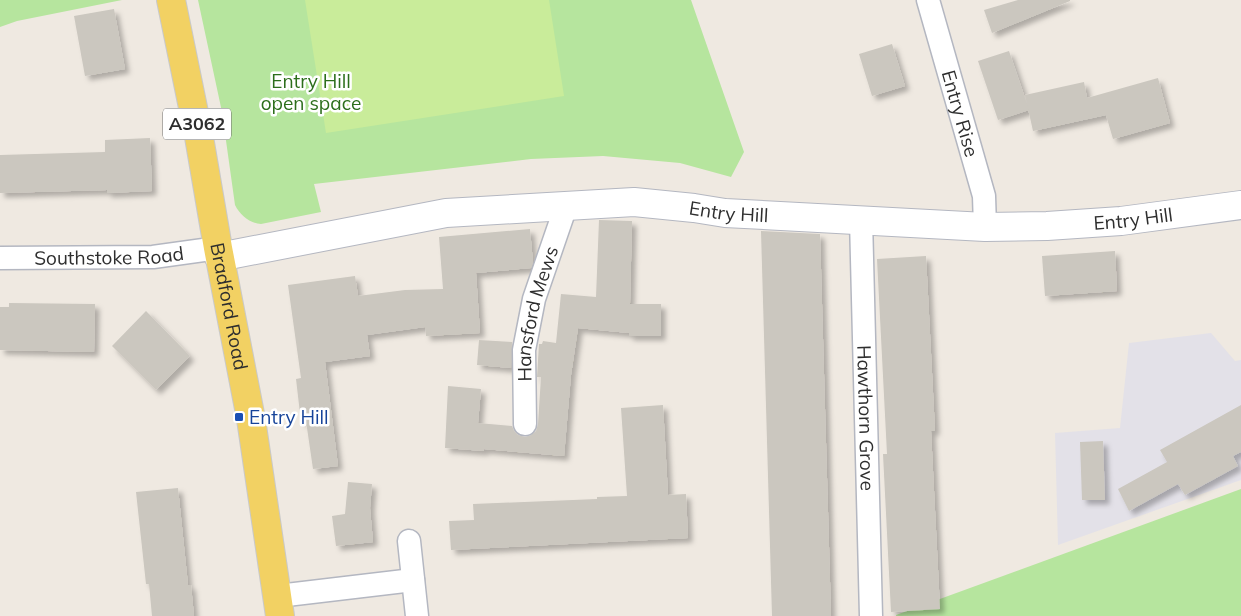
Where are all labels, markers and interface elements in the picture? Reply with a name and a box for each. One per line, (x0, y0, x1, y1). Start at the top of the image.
street label: Entry Rise (937, 67, 984, 160)
park label: Entry Hill open space (261, 69, 361, 115)
road number: A3062 (163, 108, 231, 140)
street label: Entry Hill (687, 195, 769, 227)
street label: Entry Hill (1093, 202, 1174, 235)
street label: Southstoke Road (34, 241, 185, 270)
street label: Bradford Road (205, 241, 253, 372)
street label: Hansford Mews (511, 243, 563, 382)
street label: Hawthorn Grove (852, 345, 880, 491)
place label: Entry Hill (249, 405, 329, 429)
marker: Entry Hill (233, 411, 245, 423)

